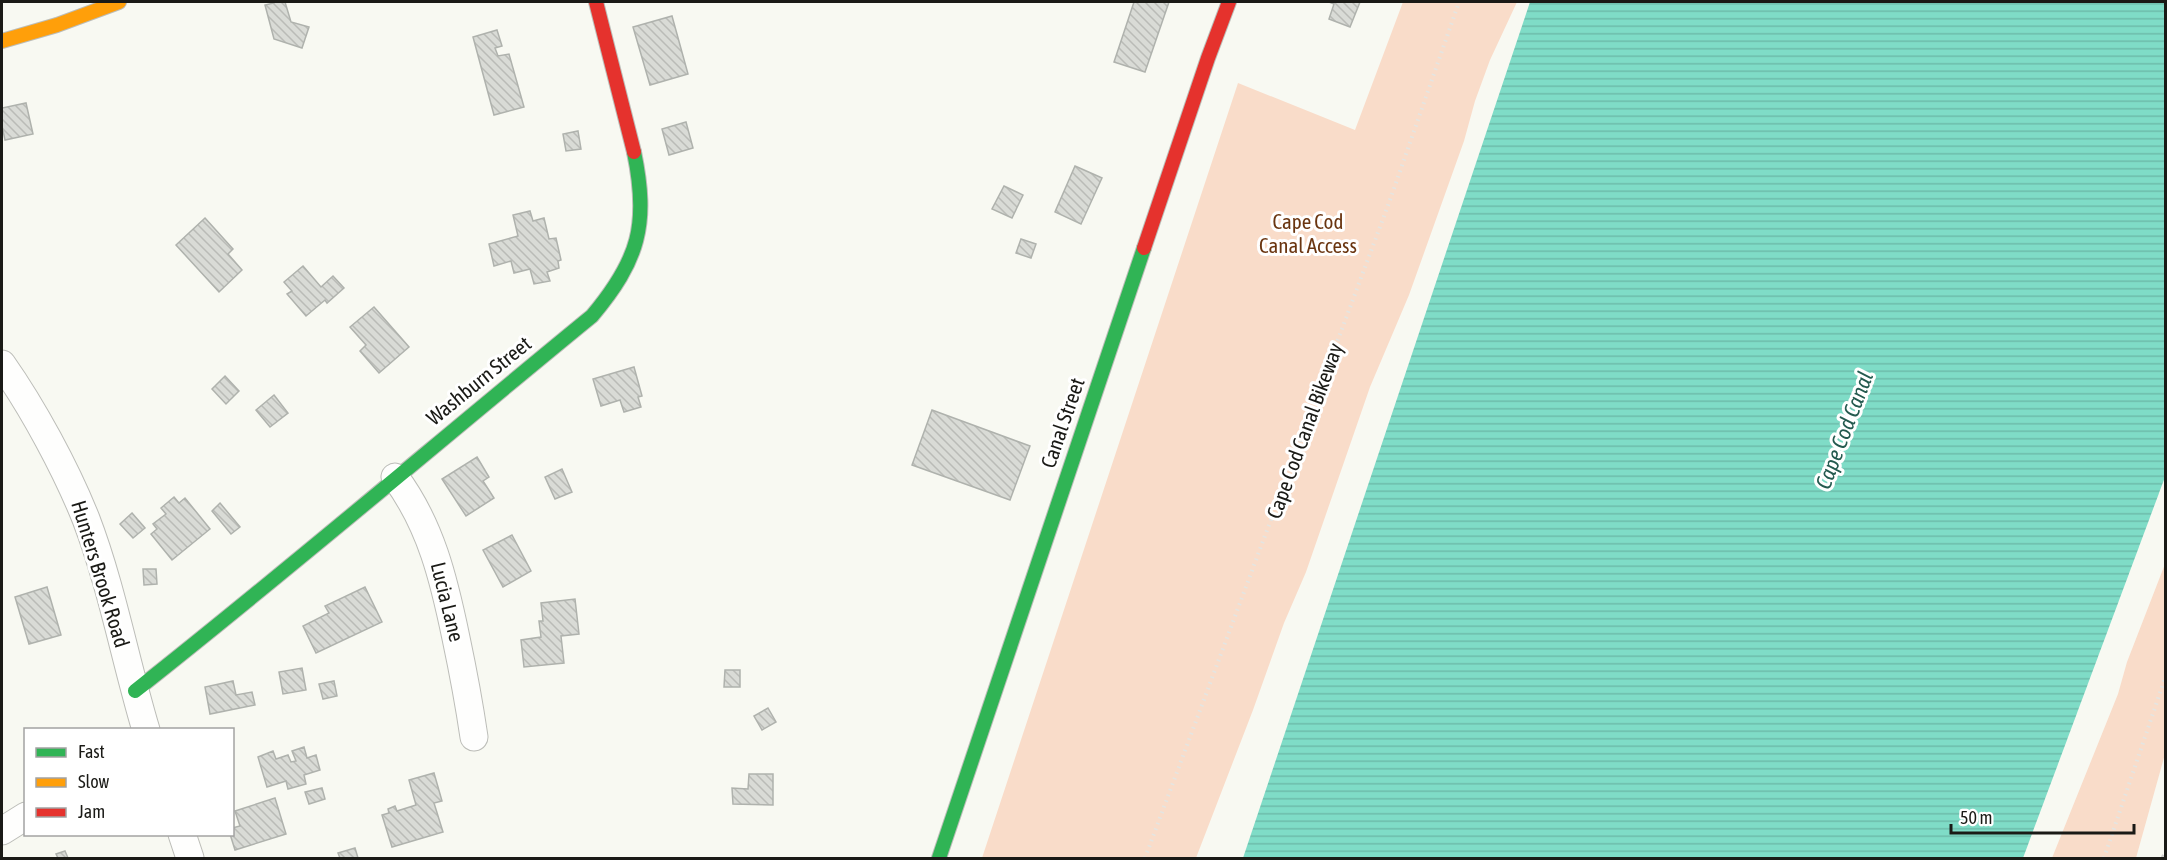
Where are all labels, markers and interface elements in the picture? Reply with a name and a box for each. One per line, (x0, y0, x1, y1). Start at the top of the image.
park label: Cape Cod Canal Access (1259, 209, 1357, 257)
street label: Washburn Street (421, 331, 535, 430)
street label: Cape Cod Canal Bikeway (1261, 339, 1347, 522)
water label: Cape Cod Canal (1810, 367, 1878, 493)
street label: Canal Street (1035, 374, 1089, 471)
street label: Hunters Brook Road (67, 497, 135, 650)
street label: Lucia Lane (427, 559, 469, 644)
legend (24, 728, 234, 836)
text: Fast (78, 741, 105, 762)
text: Slow (78, 771, 109, 792)
scale bar (1951, 797, 2134, 835)
text: Jam (78, 801, 105, 822)
text: 50 m (1960, 807, 1992, 828)

